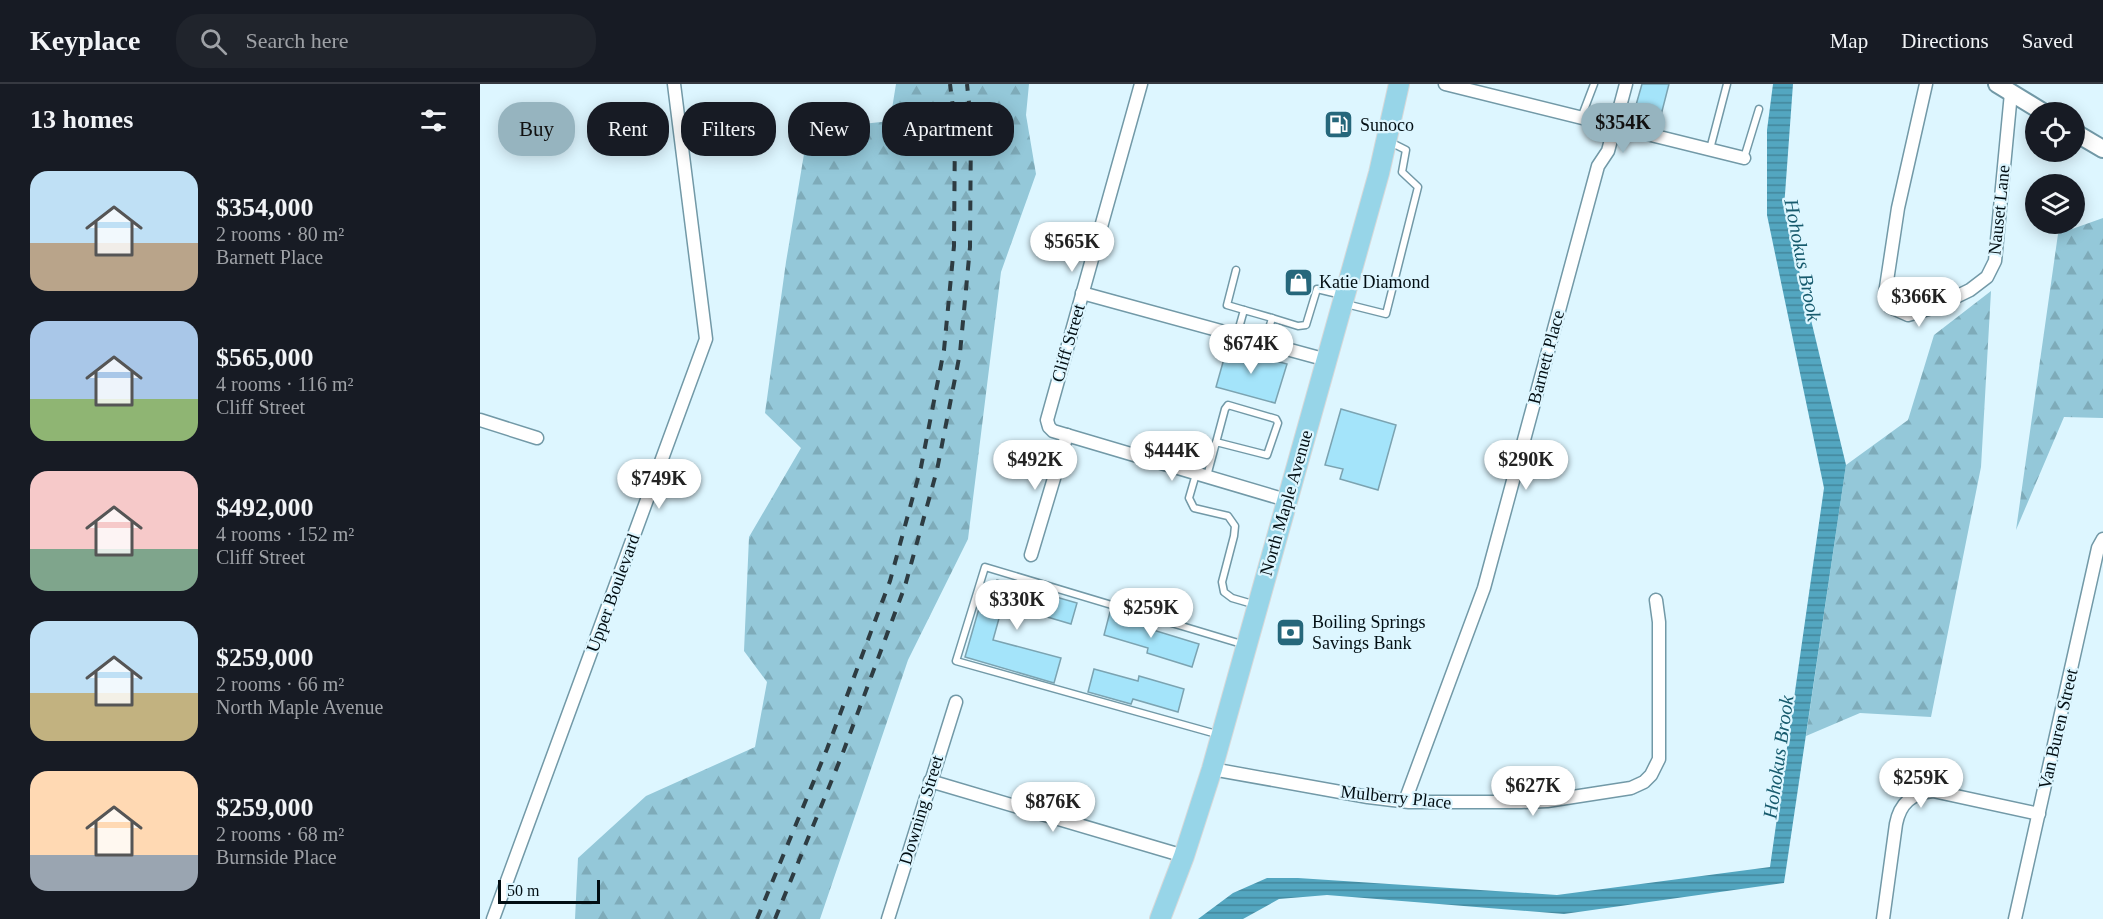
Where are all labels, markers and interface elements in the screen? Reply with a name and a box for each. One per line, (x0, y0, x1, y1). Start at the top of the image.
search box (176, 14, 596, 68)
text: Keyplace (30, 25, 140, 56)
icon: search (197, 25, 230, 58)
text: Search here (245, 28, 349, 53)
text: Map (1830, 29, 1868, 53)
text: Directions (1901, 29, 1989, 53)
text: Saved (2022, 29, 2073, 53)
chip: Buy (498, 102, 575, 156)
chip: Rent (587, 102, 669, 156)
chip: Filters (681, 102, 776, 156)
chip: New (788, 102, 870, 156)
chip: Apartment (882, 102, 1014, 156)
map controls (2025, 102, 2085, 234)
button: locate (2025, 102, 2085, 162)
pin: $354K (1581, 103, 1665, 154)
icon: filters (417, 104, 450, 137)
text: 13 homes (30, 105, 133, 134)
fuel station icon: Sunoco (1323, 109, 1355, 141)
text: $354K (1595, 111, 1651, 133)
place label: Sunoco (1360, 115, 1414, 135)
street label: Nauset Lane (1984, 164, 2014, 256)
button: layers (2025, 174, 2085, 234)
text: $354,000 (216, 193, 314, 222)
icon: home (78, 195, 150, 267)
water label: Hohokus Brook (1780, 196, 1826, 324)
pin: $565K (1030, 222, 1114, 273)
text: 2 rooms · 80 m² (216, 223, 344, 245)
text: $565K (1044, 230, 1100, 252)
text: Barnett Place (216, 246, 323, 268)
shop icon: Katie Diamond (1282, 266, 1314, 298)
place label: Katie Diamond (1319, 272, 1429, 292)
pin: $366K (1877, 277, 1961, 328)
text: $366K (1891, 285, 1947, 307)
street label: Cliff Street (1047, 302, 1089, 384)
street label: Barnett Place (1524, 308, 1568, 406)
pin: $674K (1209, 324, 1293, 375)
text: $674K (1223, 332, 1279, 354)
text: $565,000 (216, 343, 314, 372)
icon: home (78, 345, 150, 417)
text: 4 rooms · 116 m² (216, 373, 353, 395)
text: Cliff Street (216, 396, 305, 418)
street label: North Maple Avenue (1256, 428, 1316, 578)
pin: $444K (1130, 431, 1214, 482)
text: $444K (1144, 439, 1200, 461)
pin: $492K (993, 440, 1077, 491)
pin: $290K (1484, 440, 1568, 491)
text: $492K (1007, 448, 1063, 470)
text: $290K (1498, 448, 1554, 470)
pin: $749K (617, 459, 701, 510)
text: $749K (631, 467, 687, 489)
text: $492,000 (216, 493, 314, 522)
icon: home (78, 495, 150, 567)
text: 4 rooms · 152 m² (216, 523, 354, 545)
street label: Upper Boulevard (582, 531, 644, 655)
text: Cliff Street (216, 546, 305, 568)
pin: $330K (975, 580, 1059, 631)
text: $330K (989, 588, 1045, 610)
pin: $259K (1109, 588, 1193, 639)
text: $259K (1123, 596, 1179, 618)
place label: Boiling Springs Savings Bank (1312, 612, 1426, 653)
bank icon: Boiling Springs Savings Bank (1275, 616, 1307, 648)
text: $259,000 (216, 643, 314, 672)
icon: home (78, 645, 150, 717)
street label: Van Buren Street (2034, 667, 2082, 791)
text: 2 rooms · 66 m² (216, 673, 344, 695)
water label: Hohokus Brook (1758, 693, 1798, 821)
text: North Maple Avenue (216, 696, 383, 718)
street label: Downing Street (895, 753, 947, 867)
pin: $259K (1879, 758, 1963, 809)
pin: $627K (1491, 766, 1575, 817)
text: $259K (1893, 766, 1949, 788)
text: $627K (1505, 774, 1561, 796)
street label: Mulberry Place (1340, 781, 1452, 813)
pin: $876K (1011, 782, 1095, 833)
text: $876K (1025, 790, 1081, 812)
text: $259,000 (216, 793, 314, 822)
icon: home (78, 795, 150, 867)
text: 2 rooms · 68 m² (216, 823, 344, 845)
text: Burnside Place (216, 846, 337, 868)
scale bar (498, 877, 600, 904)
text: 50 m (507, 882, 539, 899)

